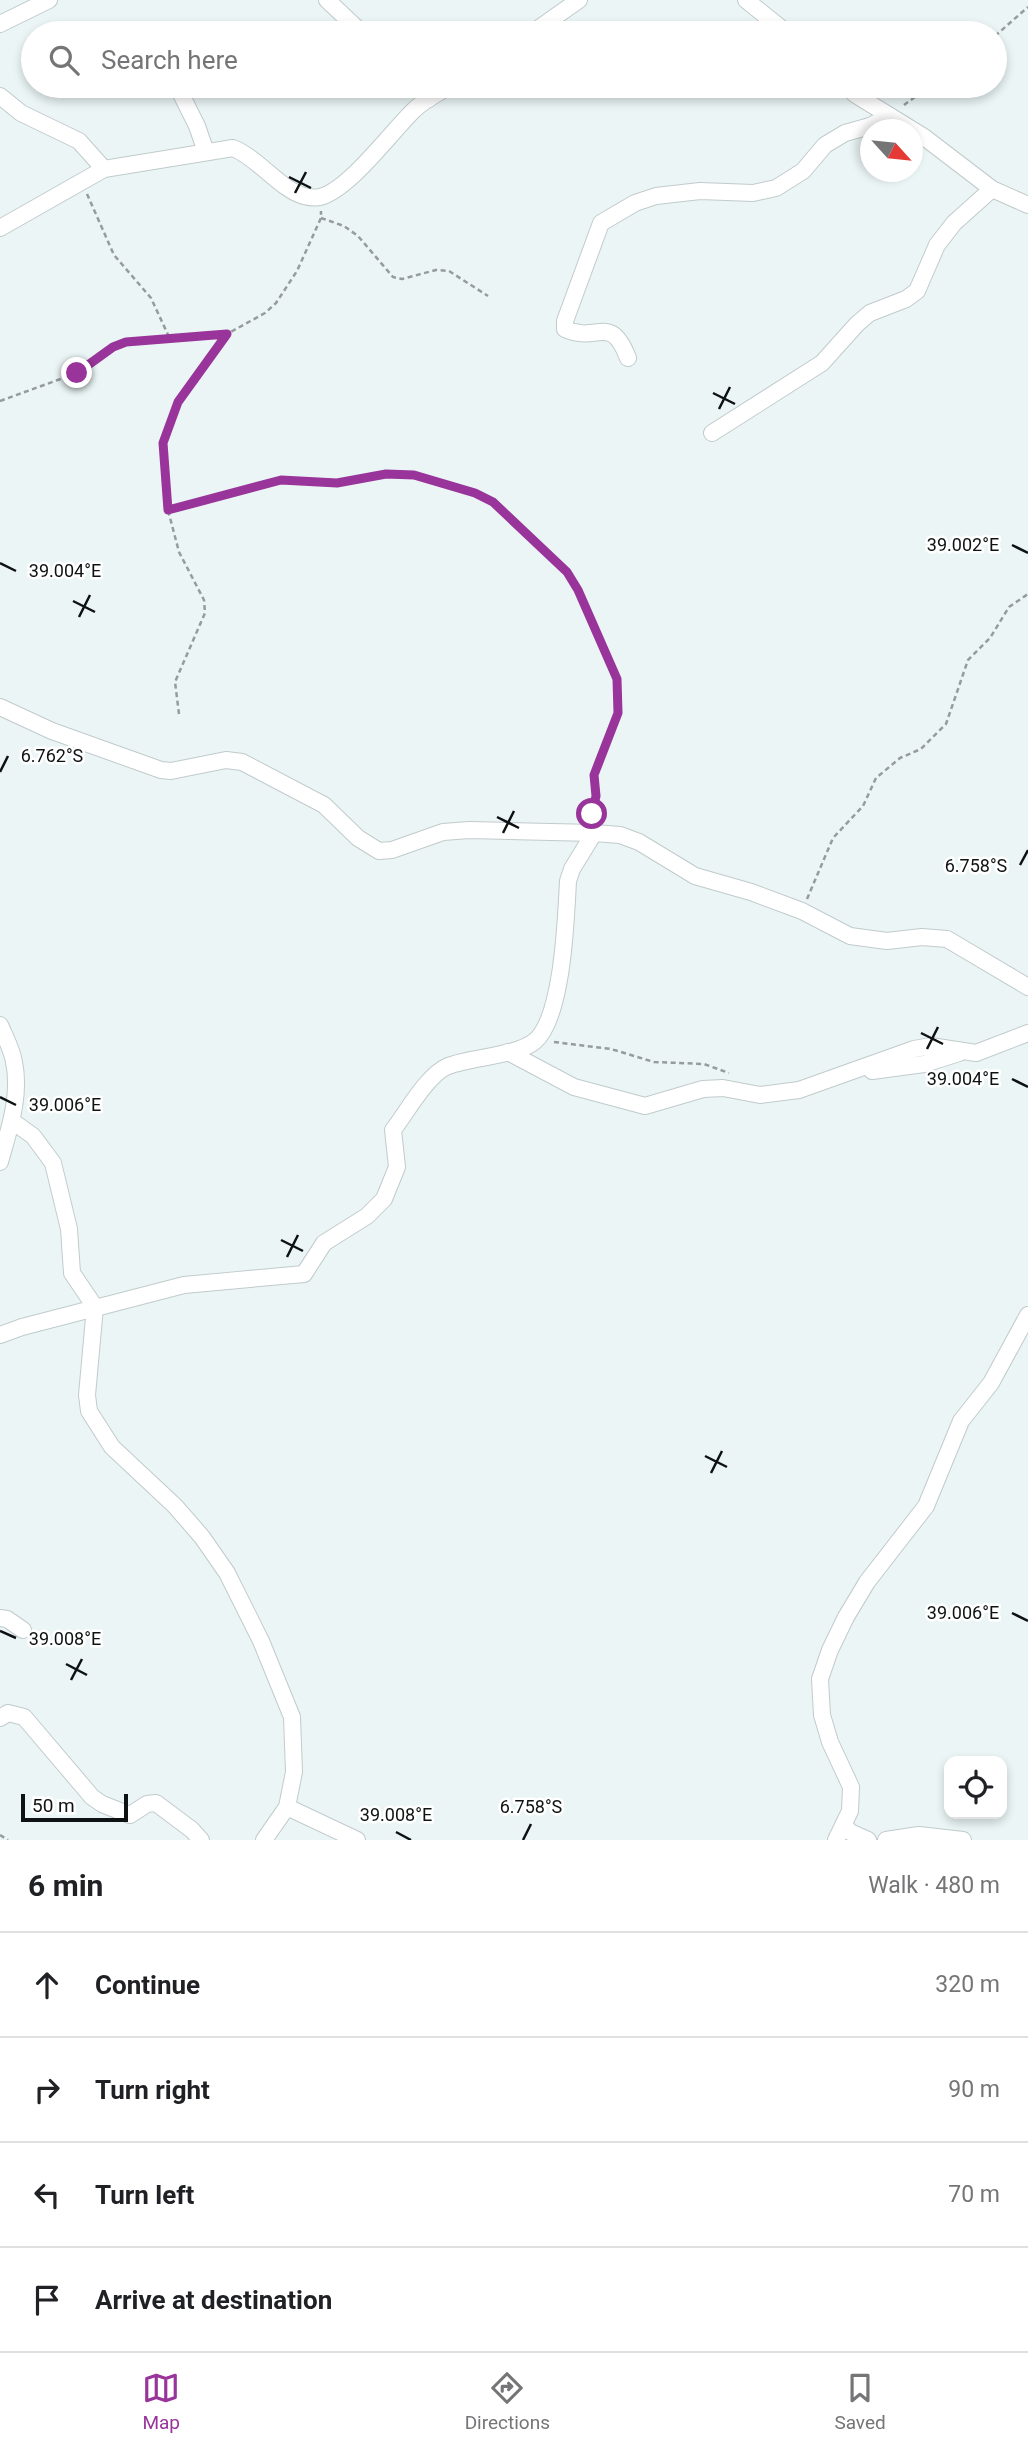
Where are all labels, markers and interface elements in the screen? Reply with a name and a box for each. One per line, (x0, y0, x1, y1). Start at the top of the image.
search box (21, 21, 1007, 98)
icon: search (45, 41, 83, 79)
text: Search here (101, 45, 238, 75)
north arrow (860, 119, 923, 182)
route end (61, 357, 92, 388)
text: 39.002°E (927, 534, 999, 555)
text: 39.004°E (29, 560, 101, 581)
text: 6.762°S (21, 745, 84, 766)
route start (576, 798, 607, 829)
text: 6.758°S (945, 855, 1008, 876)
text: 39.004°E (927, 1068, 999, 1089)
text: 39.006°E (29, 1094, 101, 1115)
text: 39.006°E (927, 1602, 999, 1623)
text: 39.008°E (29, 1628, 101, 1649)
map controls (944, 1756, 1007, 1819)
button: locate (944, 1756, 1007, 1819)
scale bar (21, 1791, 128, 1823)
text: 50 m (32, 1794, 75, 1817)
text: 6.758°S (500, 1796, 563, 1817)
text: 39.008°E (360, 1804, 432, 1825)
text: 6 min (28, 1868, 103, 1903)
text: Walk · 480 m (868, 1872, 1000, 1899)
icon: ahead (28, 1966, 66, 2004)
text: Continue (95, 1970, 200, 2000)
text: 320 m (935, 1971, 1000, 1998)
icon: right (28, 2071, 66, 2109)
text: Turn right (95, 2075, 210, 2105)
text: 90 m (948, 2076, 1000, 2103)
icon: left (28, 2176, 66, 2214)
text: Turn left (95, 2180, 194, 2210)
text: 70 m (948, 2181, 1000, 2208)
icon: arrive (28, 2281, 66, 2319)
text: Arrive at destination (95, 2285, 332, 2315)
tab: Map (142, 2369, 180, 2434)
tab: Directions (465, 2369, 550, 2434)
tab: Saved (834, 2369, 886, 2434)

